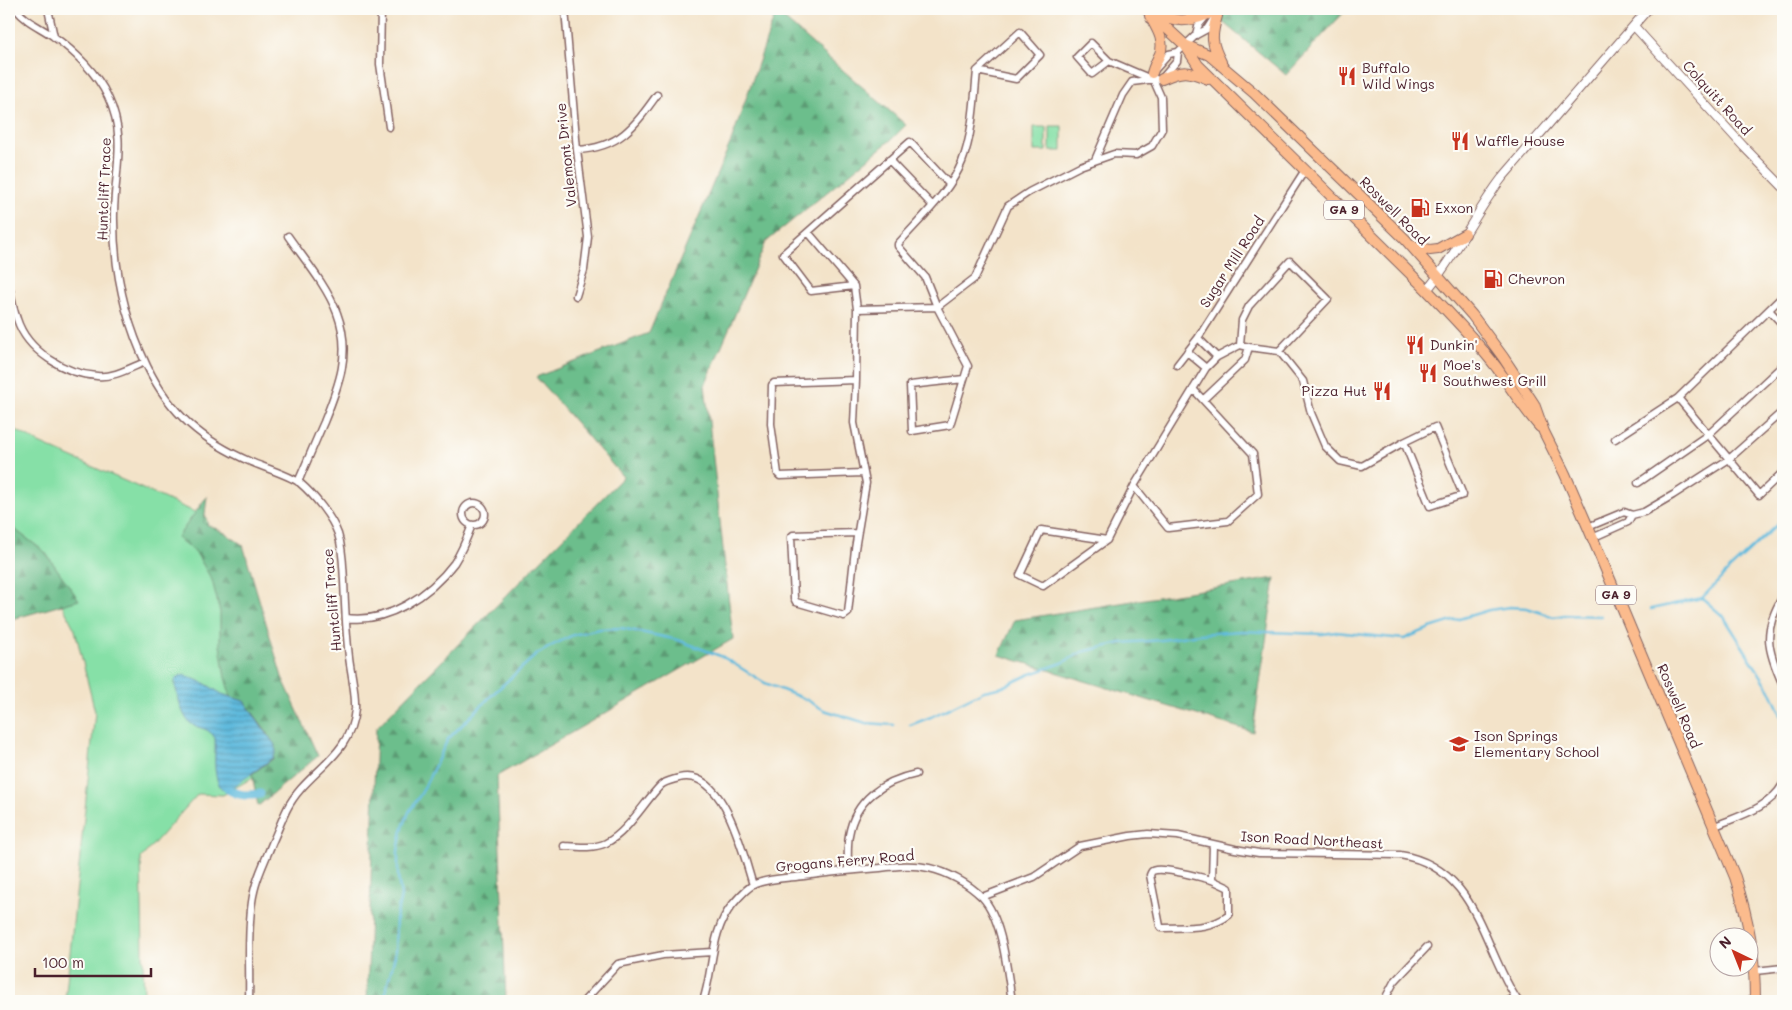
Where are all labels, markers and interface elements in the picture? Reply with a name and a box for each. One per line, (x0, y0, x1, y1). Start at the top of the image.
street label: Colquitt Road (1679, 56, 1756, 139)
place label: Buffalo Wild Wings (1362, 58, 1435, 93)
restaurant icon: Buffalo Wild Wings (1336, 65, 1358, 87)
street label: Valemont Drive (551, 102, 580, 208)
restaurant icon: Waffle House (1449, 130, 1471, 152)
place label: Waffle House (1475, 131, 1565, 150)
street label: Huntcliff Trace (92, 137, 115, 241)
street label: Roswell Road (1356, 172, 1433, 249)
fuel station icon: Exxon (1409, 197, 1431, 219)
place label: Exxon (1435, 198, 1473, 217)
road number: GA 9 (1324, 200, 1364, 220)
street label: Sugar Mill Road (1195, 212, 1268, 311)
fuel station icon: Chevron (1482, 268, 1504, 290)
place label: Chevron (1508, 269, 1565, 288)
restaurant icon: Dunkin' (1404, 334, 1426, 356)
place label: Dunkin' (1430, 335, 1478, 354)
place label: Moe's Southwest Grill (1443, 355, 1547, 390)
restaurant icon: Moe's Southwest Grill (1417, 362, 1439, 384)
restaurant icon: Pizza Hut (1371, 380, 1393, 402)
place label: Pizza Hut (1302, 381, 1367, 400)
street label: Huntcliff Trace (318, 548, 345, 652)
road number: GA 9 (1596, 586, 1636, 604)
street label: Roswell Road (1653, 661, 1706, 751)
place label: Ison Springs Elementary School (1474, 726, 1600, 761)
school or university icon: Ison Springs Elementary School (1448, 733, 1470, 755)
street label: Ison Road Northeast (1240, 826, 1384, 853)
street label: Grogans Ferry Road (775, 845, 915, 876)
north arrow (1710, 928, 1760, 978)
text: N (1714, 932, 1735, 953)
scale bar (35, 945, 151, 977)
text: 100 m (42, 952, 84, 972)

